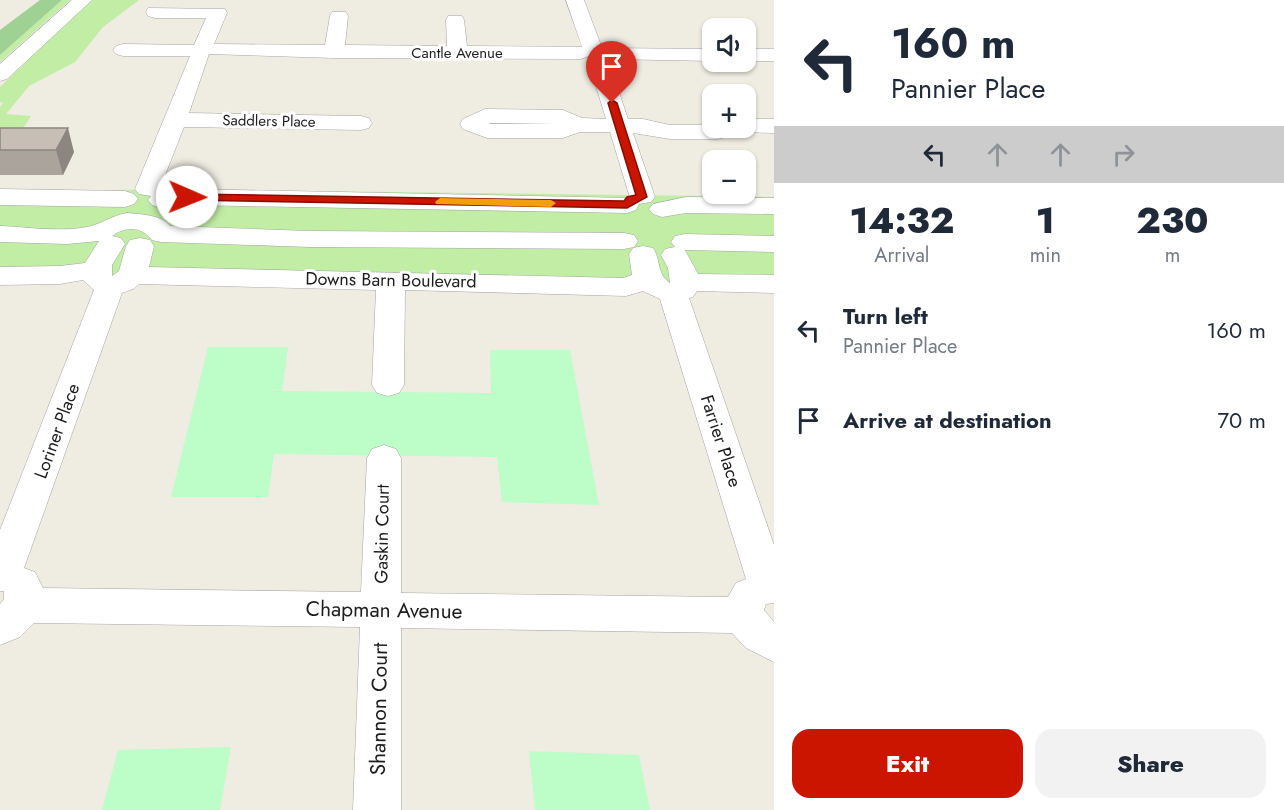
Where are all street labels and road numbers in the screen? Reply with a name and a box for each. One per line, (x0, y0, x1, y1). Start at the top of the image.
street label: Cantle Avenue (411, 42, 503, 64)
street label: Saddlers Place (222, 109, 316, 133)
street label: Downs Barn Boulevard (305, 266, 477, 294)
street label: Loriner Place (28, 380, 86, 482)
street label: Farrier Place (694, 392, 748, 490)
street label: Gaskin Court (368, 483, 396, 584)
street label: Chapman Avenue (305, 594, 463, 626)
street label: Shannon Court (363, 642, 395, 776)

